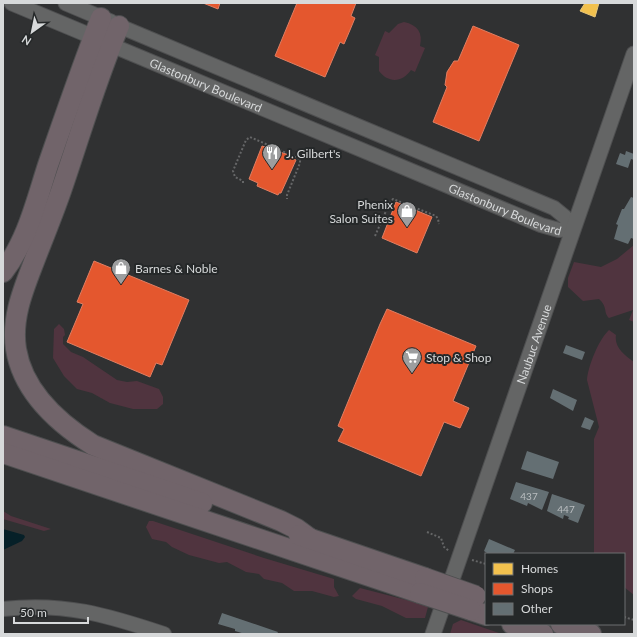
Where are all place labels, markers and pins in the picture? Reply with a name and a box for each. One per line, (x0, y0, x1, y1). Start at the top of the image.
restaurant icon: J. Gilbert's (261, 142, 283, 170)
place label: J. Gilbert's (286, 146, 341, 161)
place label: Phenix Salon Suites (329, 197, 393, 226)
shop icon: Phenix Salon Suites (396, 200, 418, 228)
shop icon: Barnes & Noble (110, 257, 132, 285)
place label: Barnes & Noble (135, 261, 218, 276)
supermarket icon: Stop & Shop (401, 346, 423, 374)
place label: Stop & Shop (426, 350, 492, 365)

